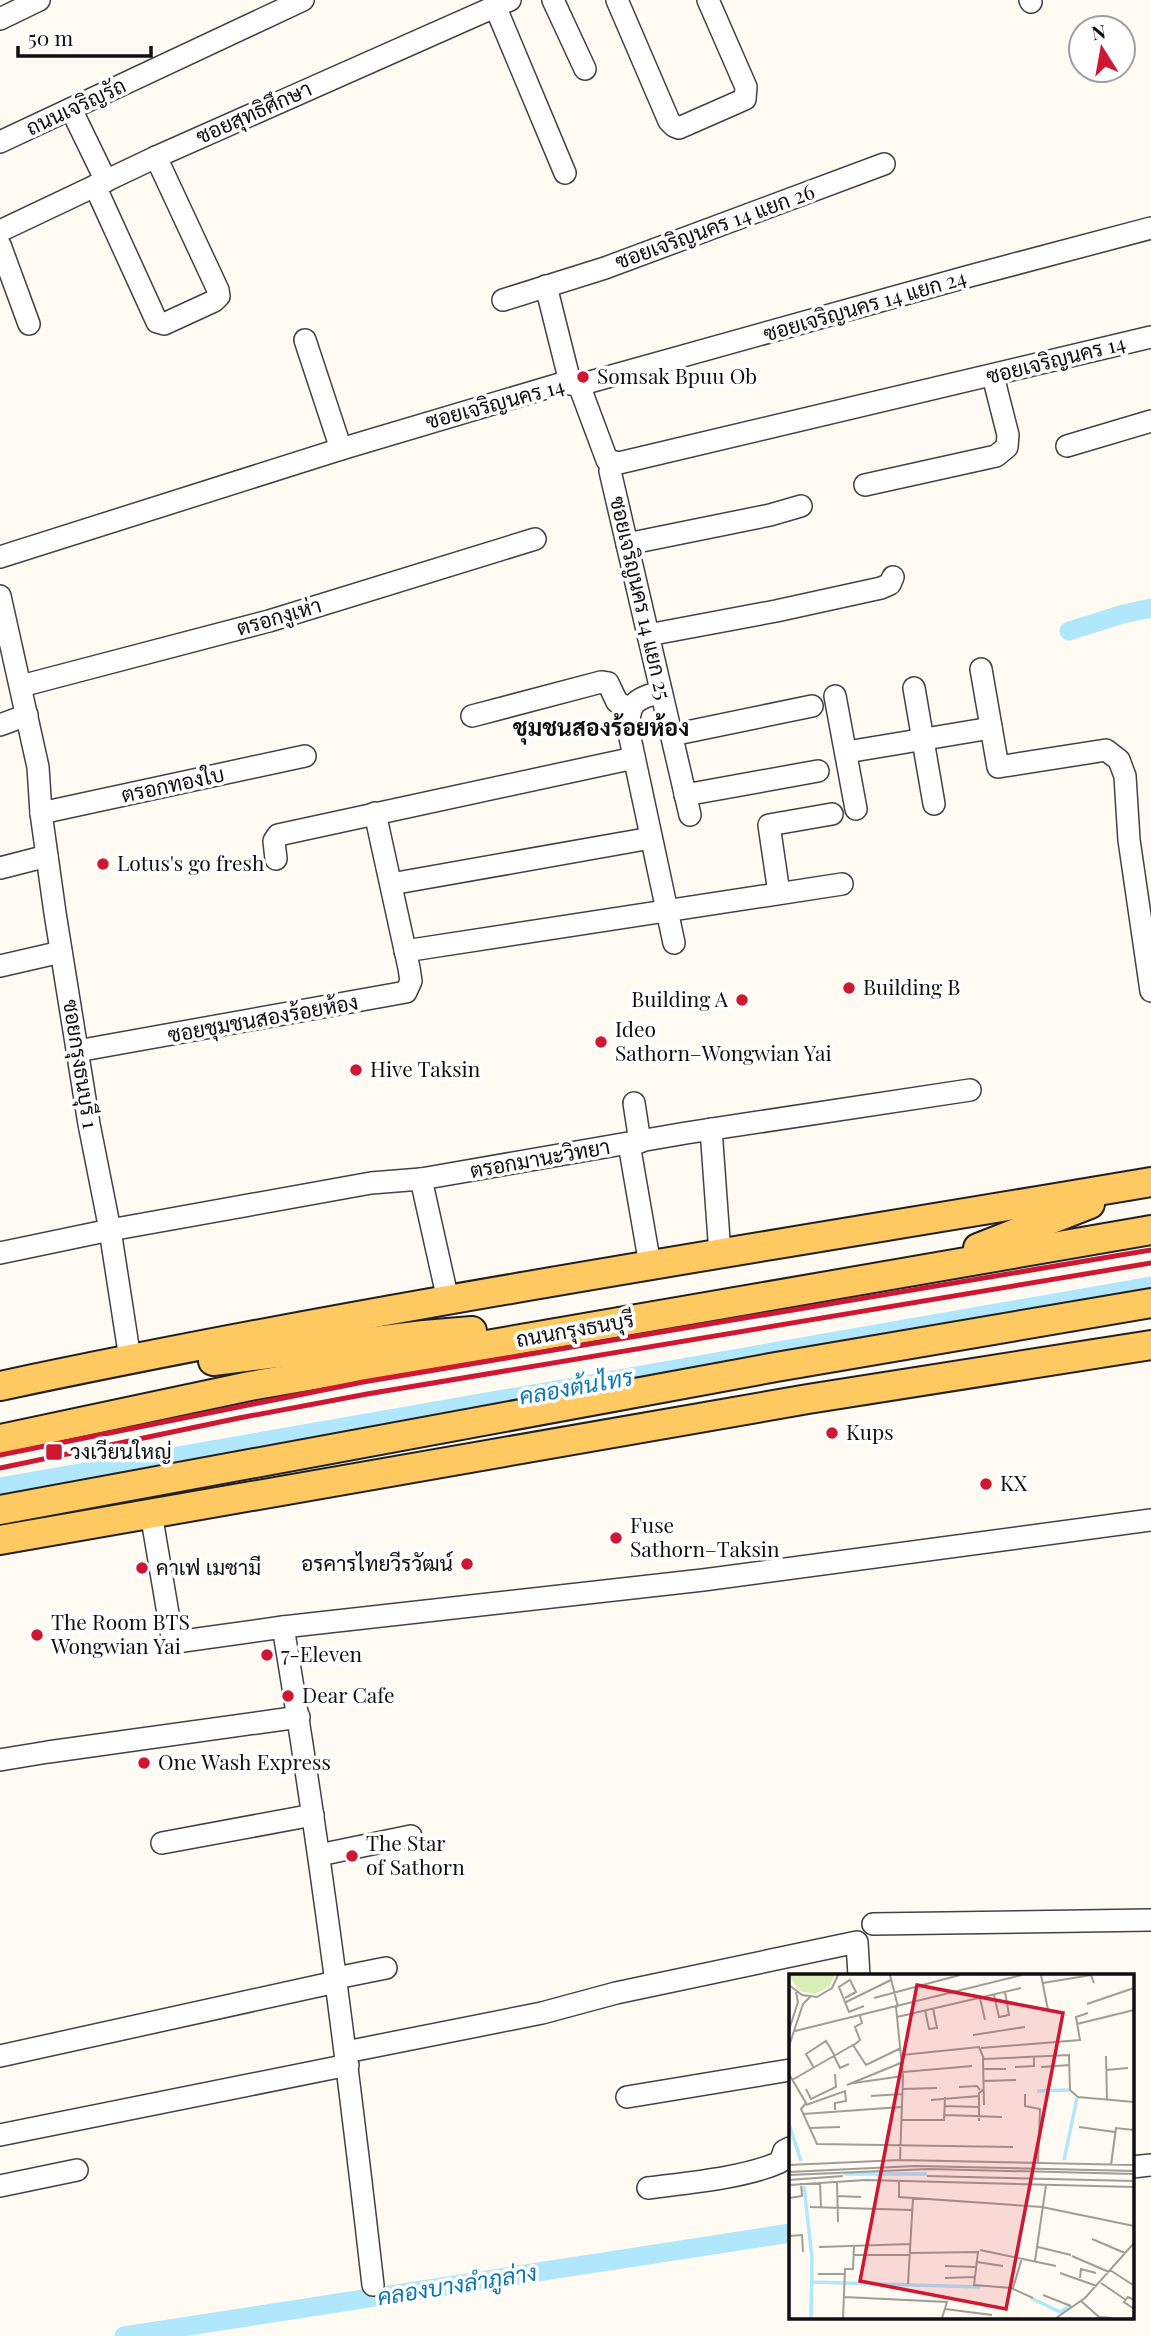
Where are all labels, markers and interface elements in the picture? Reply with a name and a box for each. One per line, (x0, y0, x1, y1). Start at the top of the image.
scale bar (18, 14, 150, 58)
north arrow (1067, 14, 1137, 84)
text: N (1089, 17, 1108, 45)
text: 50 m (28, 23, 74, 51)
street label: ถนนเจริญรัถ (21, 70, 130, 141)
street label: ซอยสุทธิศึกษา (191, 73, 316, 151)
street label: ซอยเจริญนคร 14 แยก 26 (611, 176, 818, 274)
street label: ซอยเจริญนคร 14 แยก 24 (760, 262, 969, 346)
street label: ซอยเจริญนคร 14 (983, 327, 1128, 389)
place label: Somsak Bpuu Ob (597, 361, 757, 389)
marker: Somsak Bpuu Ob (575, 369, 591, 385)
street label: ซอยเจริญนคร 14 (422, 370, 567, 434)
street label: ซอยเจริญนคร 14 แยก 25 (605, 493, 679, 702)
street label: ตรอกงูเห่า (233, 590, 325, 643)
district label: ชุมชนสองร้อยห้อง (513, 711, 689, 745)
street label: ตรอกทองใบ (119, 758, 227, 808)
place label: Lotus's go fresh (117, 848, 265, 876)
marker: Lotus's go fresh (95, 856, 111, 872)
place label: Building B (863, 972, 960, 1000)
marker: Building B (841, 980, 857, 996)
place label: Building A (631, 984, 729, 1012)
street label: ซอยชุมชนสองร้อยห้อง (165, 987, 360, 1050)
marker: Building A (734, 992, 750, 1008)
street label: ซอยกรุงธนบุรี 1 (56, 997, 106, 1131)
place label: Ideo Sathorn–Wongwian Yai (615, 1014, 832, 1066)
marker: Ideo Sathorn–Wongwian Yai (593, 1034, 609, 1050)
place label: Hive Taksin (370, 1054, 481, 1082)
marker: Hive Taksin (348, 1062, 364, 1078)
street label: ตรอกมานะวิทยา (467, 1131, 612, 1183)
street label: ถนนกรุงธนบุรี (514, 1304, 636, 1354)
water label: คลองต้นไทร (516, 1360, 636, 1411)
place label: Kups (846, 1417, 894, 1445)
marker: Kups (824, 1425, 840, 1441)
place label: วงเวียนใหญ่ (70, 1436, 172, 1464)
marker: วงเวียนใหญ่ (44, 1442, 64, 1462)
place label: KX (1000, 1468, 1028, 1496)
marker: KX (978, 1476, 994, 1492)
place label: Fuse Sathorn–Taksin (630, 1510, 780, 1562)
marker: Fuse Sathorn–Taksin (608, 1530, 624, 1546)
place label: อรคารไทยวีรวัฒน์ (301, 1548, 453, 1576)
place label: คาเฟ เมซามี (156, 1552, 261, 1580)
marker: อรคารไทยวีรวัฒน์ (459, 1556, 475, 1572)
marker: คาเฟ เมซามี (134, 1560, 150, 1576)
place label: The Room BTS Wongwian Yai (50, 1607, 190, 1659)
marker: The Room BTS Wongwian Yai (29, 1627, 45, 1643)
place label: 7-Eleven (281, 1639, 363, 1667)
marker: 7-Eleven (259, 1647, 275, 1663)
place label: Dear Cafe (302, 1680, 395, 1708)
marker: Dear Cafe (280, 1688, 296, 1704)
place label: One Wash Express (158, 1747, 331, 1775)
marker: One Wash Express (136, 1755, 152, 1771)
place label: The Star of Sathorn (366, 1828, 465, 1880)
marker: The Star of Sathorn (344, 1848, 360, 1864)
inset map (789, 1974, 1134, 2318)
water label: คลองบางลำภูล่าง (375, 2256, 539, 2314)

